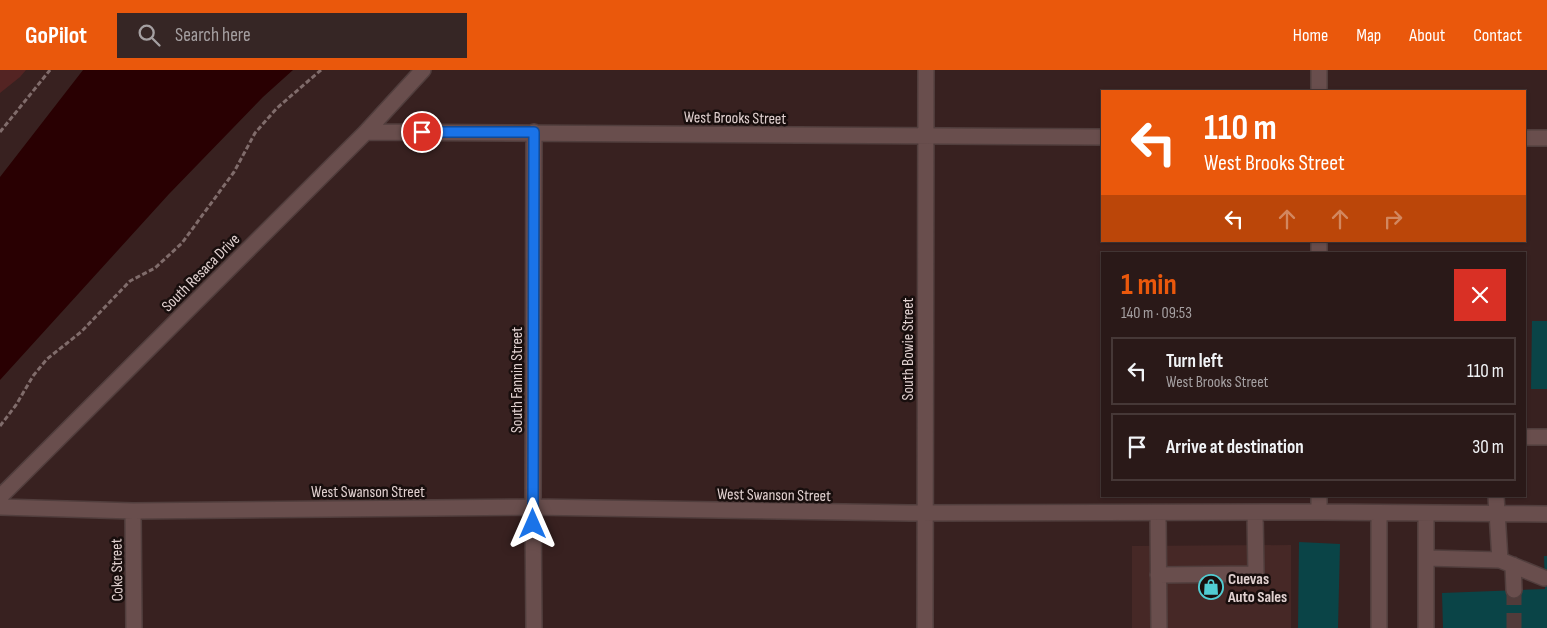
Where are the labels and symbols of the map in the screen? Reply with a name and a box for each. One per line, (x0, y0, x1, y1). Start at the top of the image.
street label: West Brooks Street (684, 108, 786, 129)
pin (401, 111, 443, 153)
street label: South Resaca Drive (158, 230, 244, 316)
street label: South Bowie Street (899, 297, 918, 400)
street label: South Fannin Street (508, 327, 527, 433)
street label: West Swanson Street (311, 483, 425, 502)
street label: West Swanson Street (717, 485, 831, 506)
position arrow (506, 497, 558, 549)
street label: Coke Street (107, 538, 128, 602)
place label: Cuevas Auto Sales (1227, 570, 1287, 607)
shop icon: Cuevas Auto Sales (1198, 574, 1224, 600)

